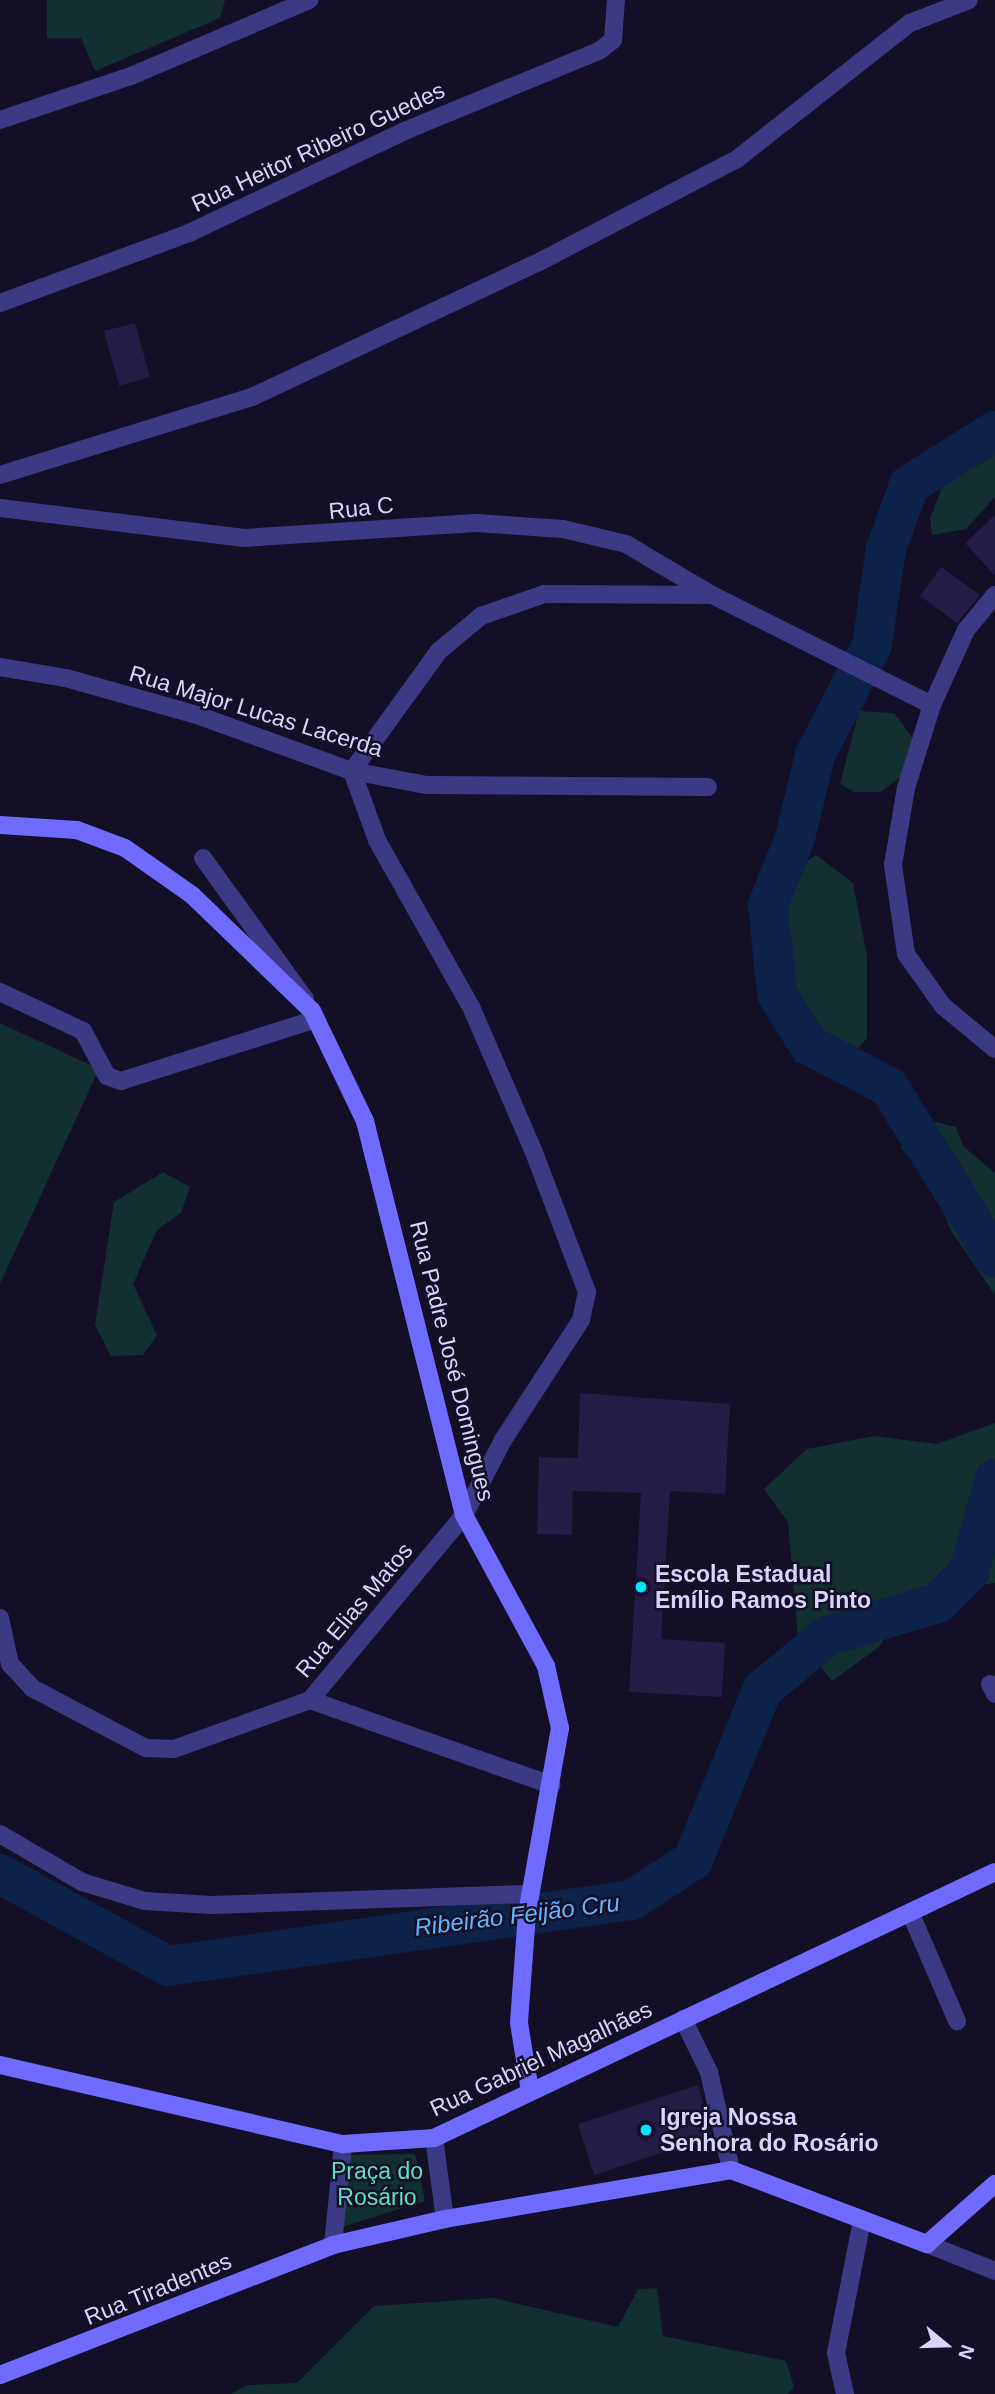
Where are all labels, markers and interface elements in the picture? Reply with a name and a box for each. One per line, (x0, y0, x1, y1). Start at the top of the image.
street label: Rua Heitor Ribeiro Guedes (187, 76, 449, 218)
street label: Rua C (327, 491, 395, 525)
street label: Rua Major Lucas Lacerda (126, 659, 386, 763)
street label: Rua Padre José Domingues (404, 1218, 500, 1504)
street label: Rua Elias Matos (290, 1537, 418, 1683)
place label: Escola Estadual Emílio Ramos Pinto (655, 1560, 871, 1614)
marker: Escola Estadual Emílio Ramos Pinto (633, 1579, 649, 1595)
water label: Ribeirão Feijão Cru (413, 1888, 621, 1942)
street label: Rua Gabriel Magalhães (426, 1995, 656, 2123)
place label: Igreja Nossa Senhora do Rosário (660, 2103, 879, 2157)
marker: Igreja Nossa Senhora do Rosário (638, 2122, 654, 2138)
park label: Praça do Rosário (331, 2157, 423, 2211)
street label: Rua Tiradentes (80, 2247, 236, 2331)
north arrow (911, 2310, 981, 2380)
text: N (954, 2342, 978, 2362)

